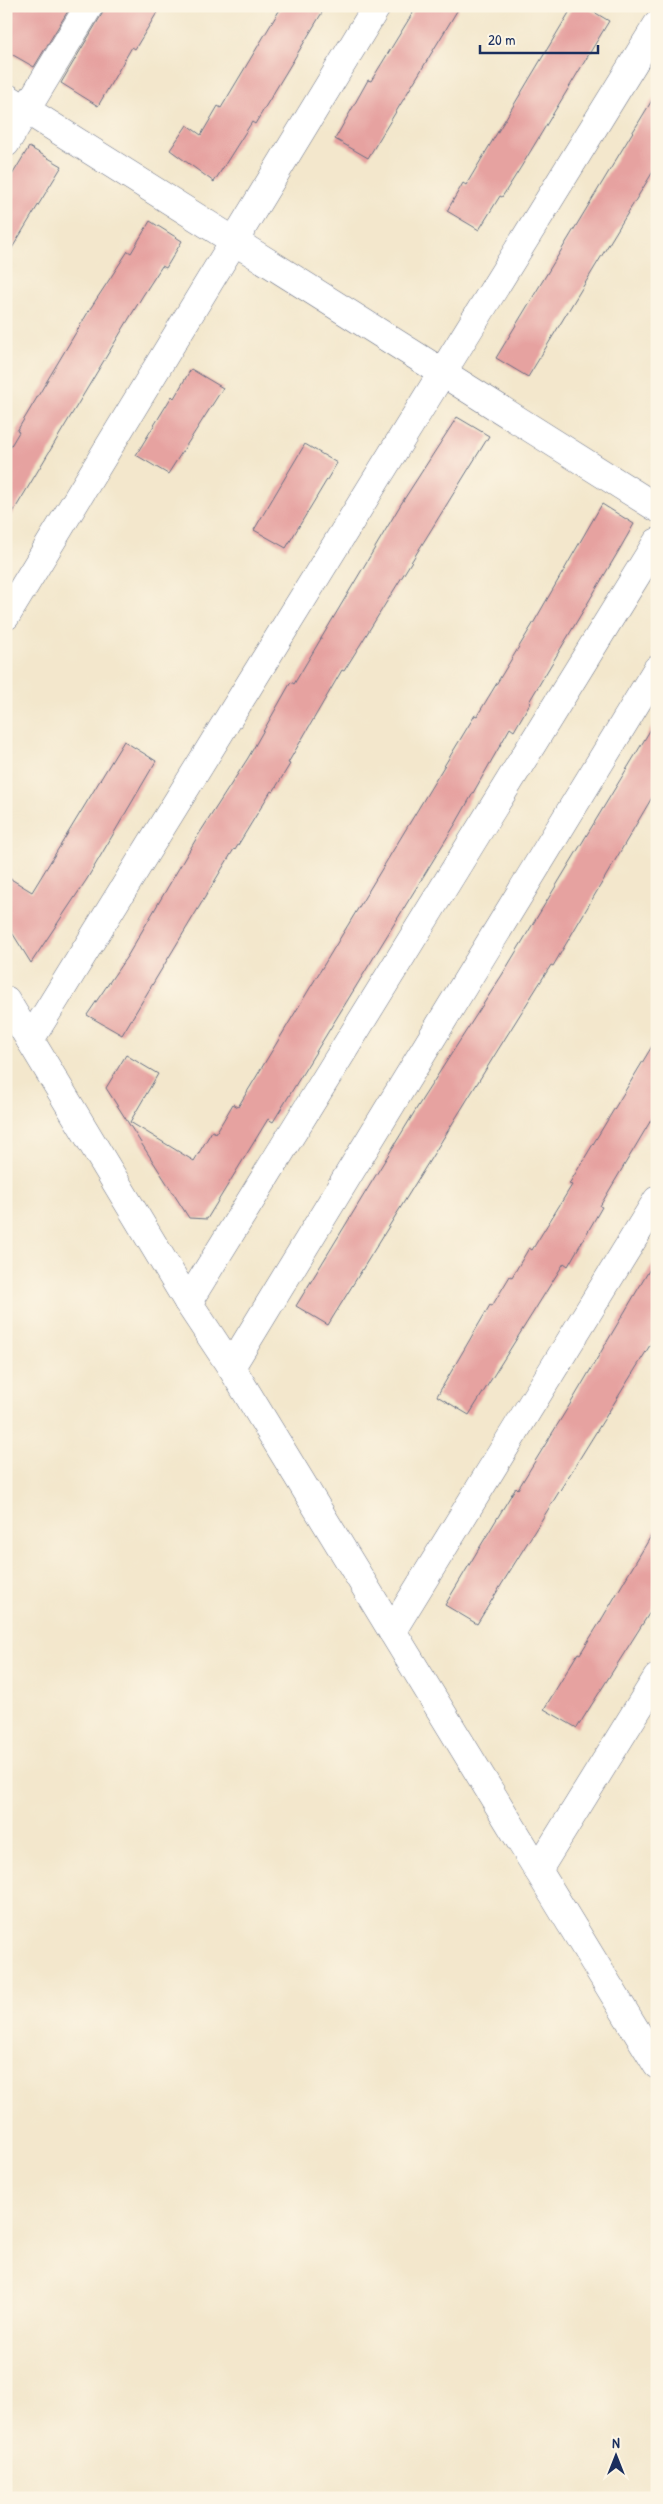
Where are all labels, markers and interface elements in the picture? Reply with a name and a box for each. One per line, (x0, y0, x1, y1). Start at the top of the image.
scale bar (480, 22, 598, 54)
text: 20 m (488, 29, 515, 50)
north arrow (590, 2432, 640, 2482)
text: N (612, 2433, 620, 2452)

